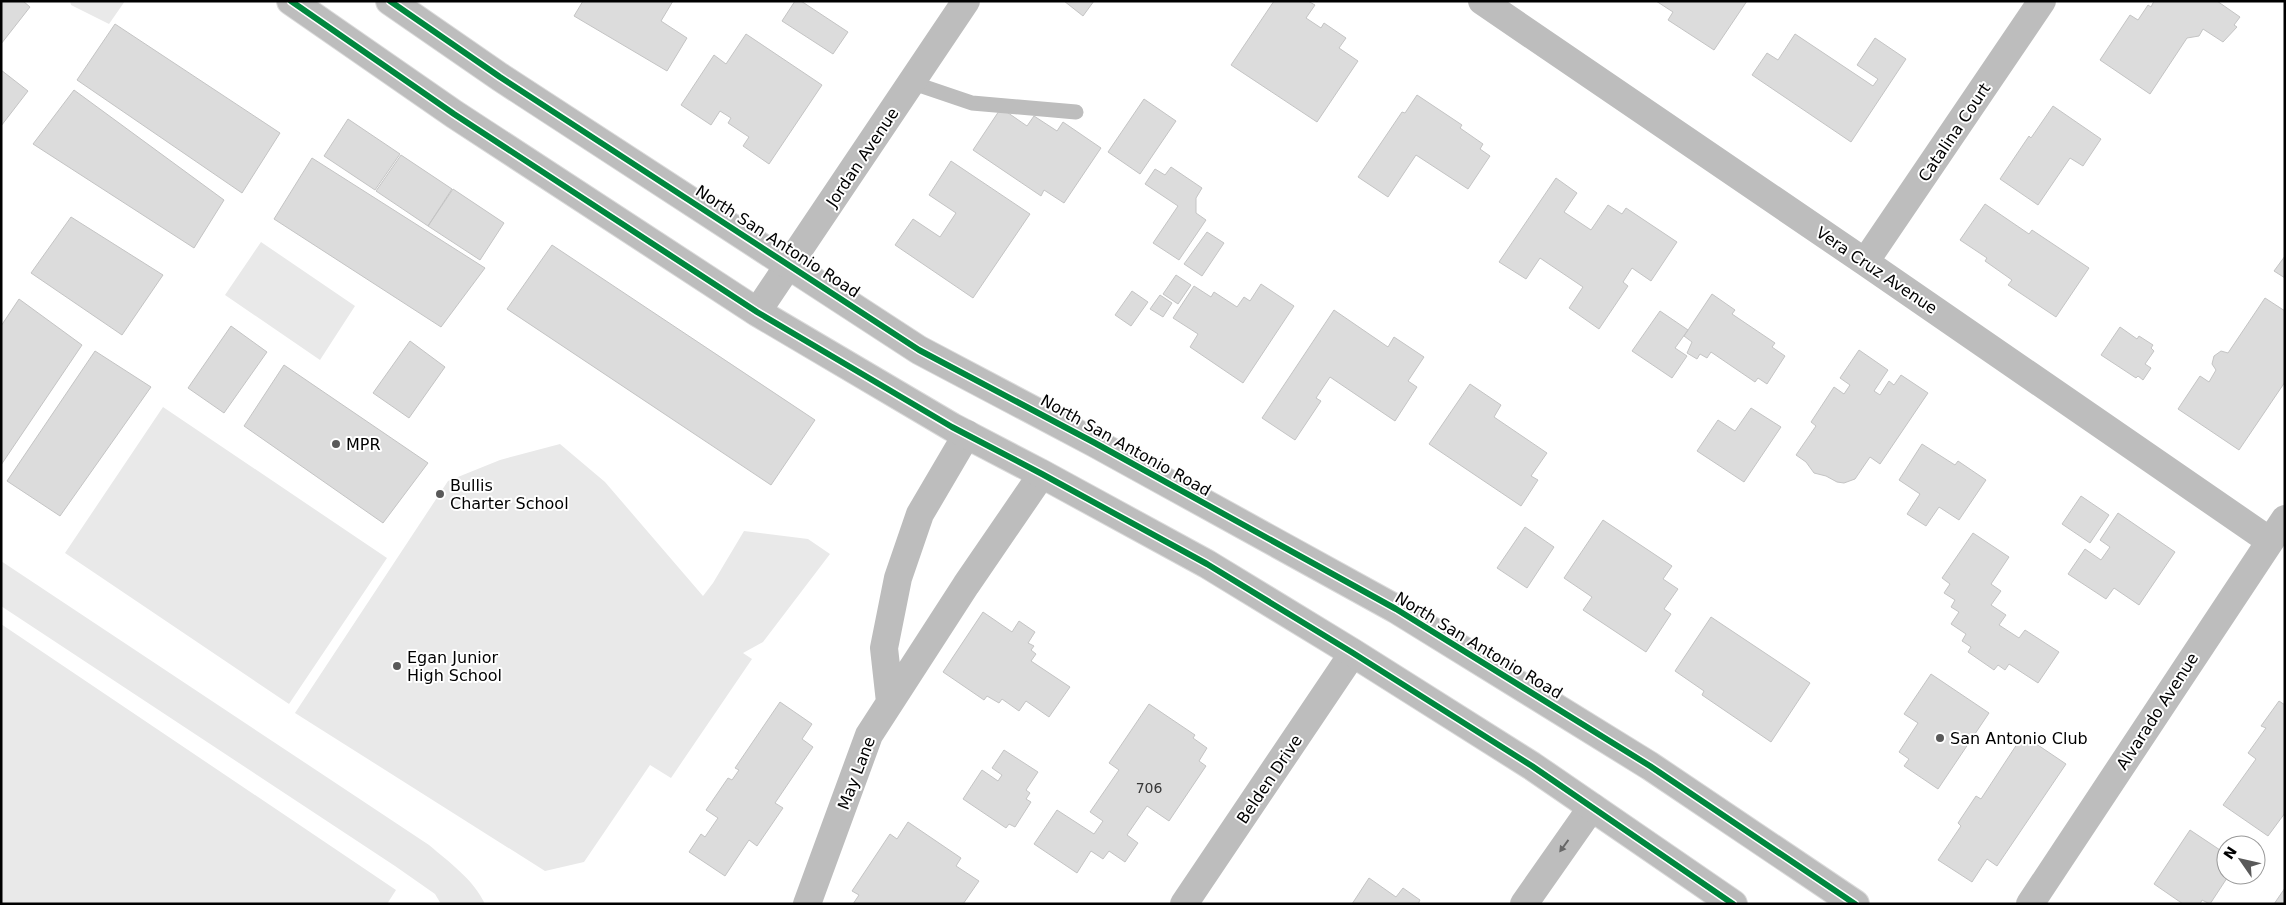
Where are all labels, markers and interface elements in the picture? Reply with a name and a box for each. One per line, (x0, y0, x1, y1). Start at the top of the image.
street label: Catalina Court (1914, 79, 1994, 185)
street label: Jordan Avenue (822, 104, 903, 211)
street label: North San Antonio Road (692, 181, 863, 302)
street label: Vera Cruz Avenue (1813, 223, 1941, 318)
street label: North San Antonio Road (1037, 391, 1214, 500)
place label: MPR (346, 435, 381, 454)
marker: MPR (330, 438, 342, 450)
place label: Bullis Charter School (450, 476, 569, 513)
marker: Bullis Charter School (434, 488, 446, 500)
street label: North San Antonio Road (1392, 588, 1566, 703)
place label: Egan Junior High School (407, 648, 502, 685)
street label: Alvarado Avenue (2113, 649, 2202, 773)
marker: Egan Junior High School (391, 660, 403, 672)
place label: San Antonio Club (1950, 729, 2088, 748)
street label: Belden Drive (1233, 731, 1306, 827)
marker: San Antonio Club (1934, 732, 1946, 744)
street label: May Lane (834, 734, 879, 812)
house number: 706 (1136, 780, 1162, 796)
north arrow (2216, 835, 2266, 885)
one-way arrow (1559, 840, 1569, 853)
text: N (2220, 843, 2240, 862)

